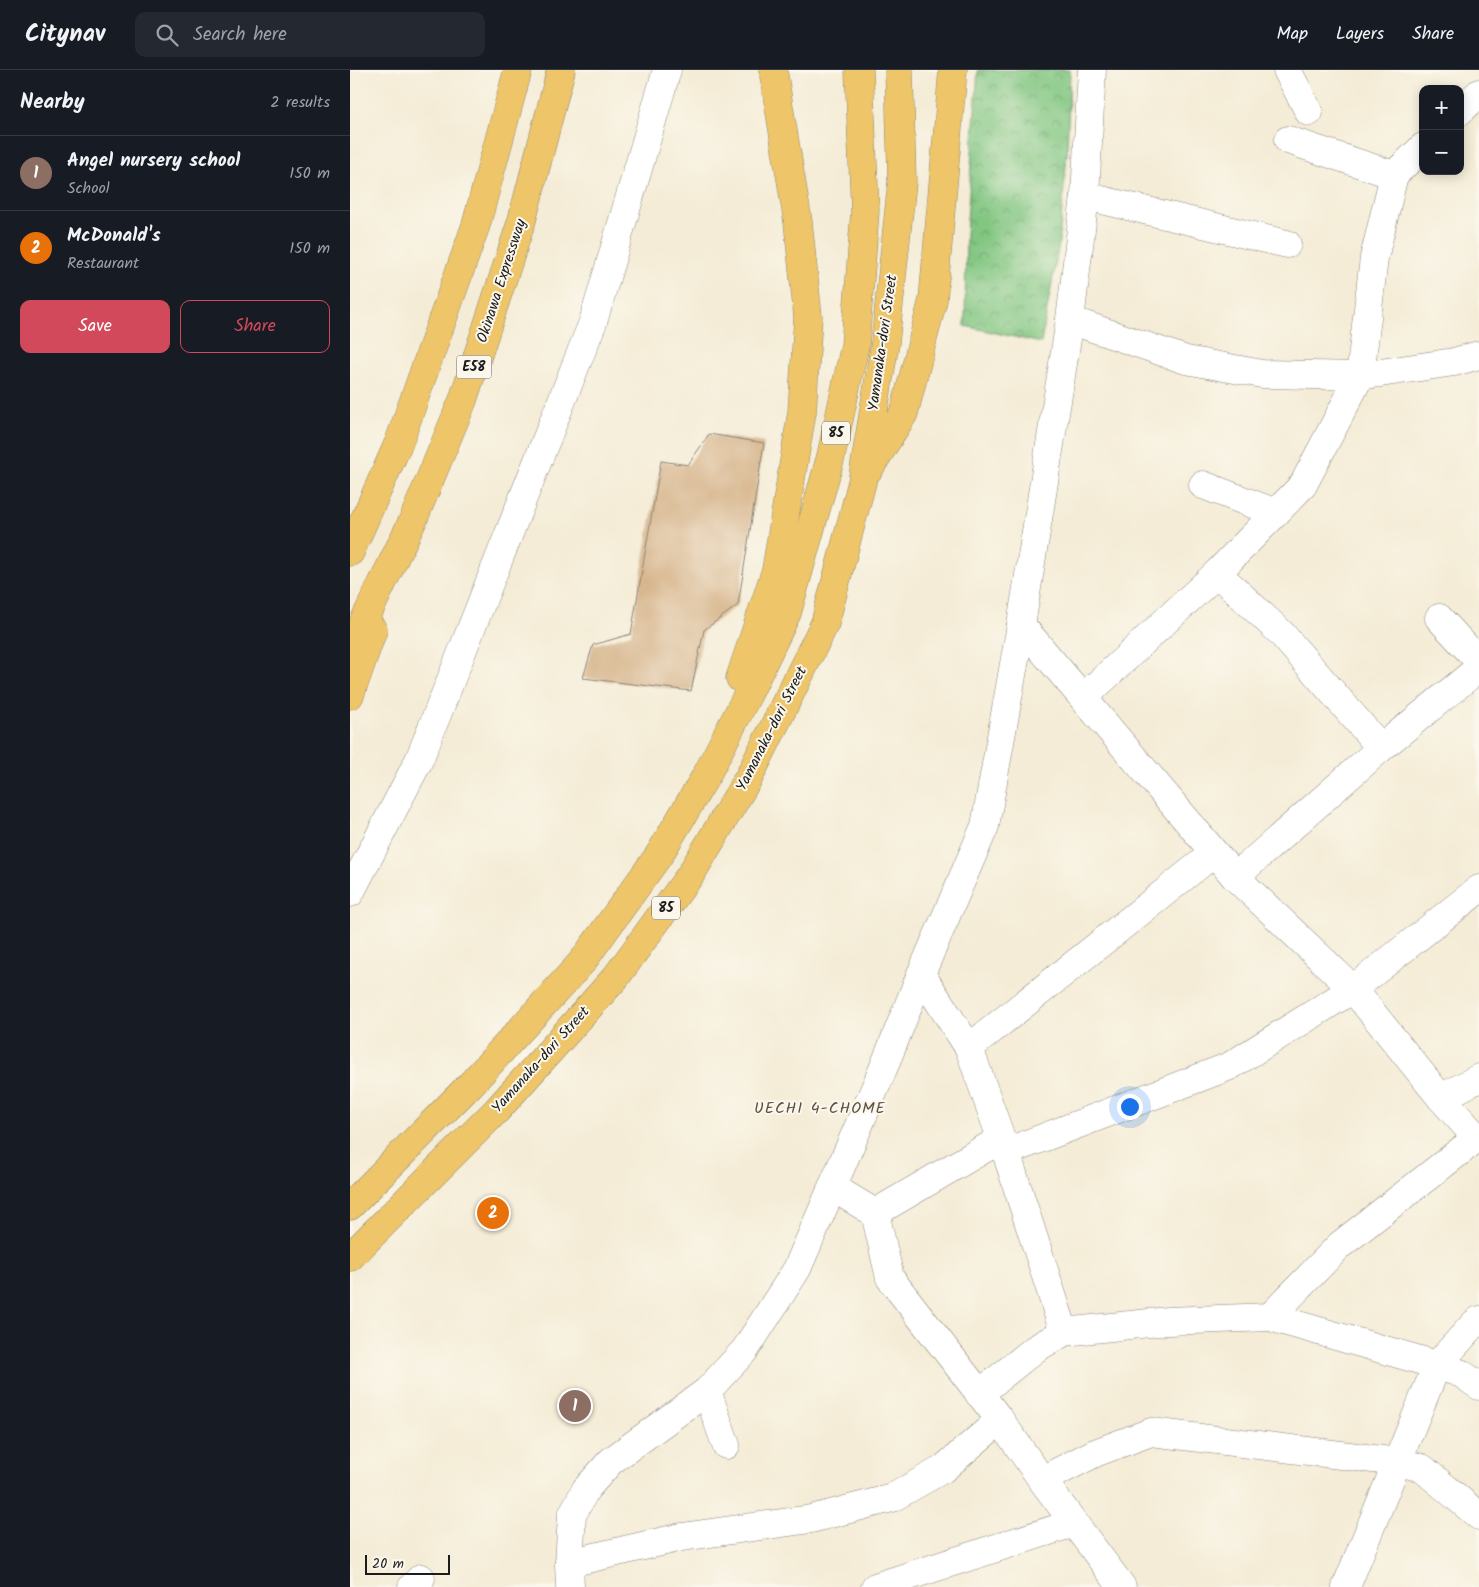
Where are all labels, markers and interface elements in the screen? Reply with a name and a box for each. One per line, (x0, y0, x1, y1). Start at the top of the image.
search box (135, 12, 485, 57)
text: Citynav (25, 15, 105, 54)
text: Search here (193, 20, 287, 50)
text: Map (1277, 20, 1308, 49)
text: Layers (1336, 20, 1384, 49)
text: Share (1412, 20, 1454, 49)
icon: search (153, 21, 181, 49)
map controls (1419, 85, 1464, 175)
button: + (1419, 85, 1464, 130)
text: Nearby (20, 86, 85, 119)
text: 2 results (270, 90, 330, 115)
button: − (1419, 130, 1464, 175)
text: Angel nursery school (67, 146, 240, 176)
text: 1 (34, 161, 38, 186)
text: 150 m (289, 161, 330, 186)
text: School (67, 176, 110, 201)
street label: Okinawa Expressway (471, 215, 534, 346)
text: McDonald's (67, 221, 161, 251)
text: 2 (31, 236, 41, 261)
text: 150 m (289, 236, 330, 261)
text: Restaurant (67, 251, 139, 276)
street label: Yamanaka-dori Street (862, 273, 904, 413)
button: Save (20, 300, 170, 353)
button: Share (180, 300, 330, 353)
road number: E58 (456, 356, 492, 378)
road number: 85 (822, 422, 850, 444)
street label: Yamanaka-dori Street (730, 662, 814, 796)
road number: 85 (652, 896, 680, 920)
street label: Yamanaka-dori Street (486, 1001, 596, 1119)
your location (1117, 1094, 1143, 1120)
district label: UECHI 4-CHOME (754, 1096, 886, 1121)
pin: 2 (477, 1194, 509, 1232)
pin: 1 (559, 1387, 591, 1425)
scale bar (365, 1552, 450, 1575)
text: 20 m (372, 1553, 404, 1575)

